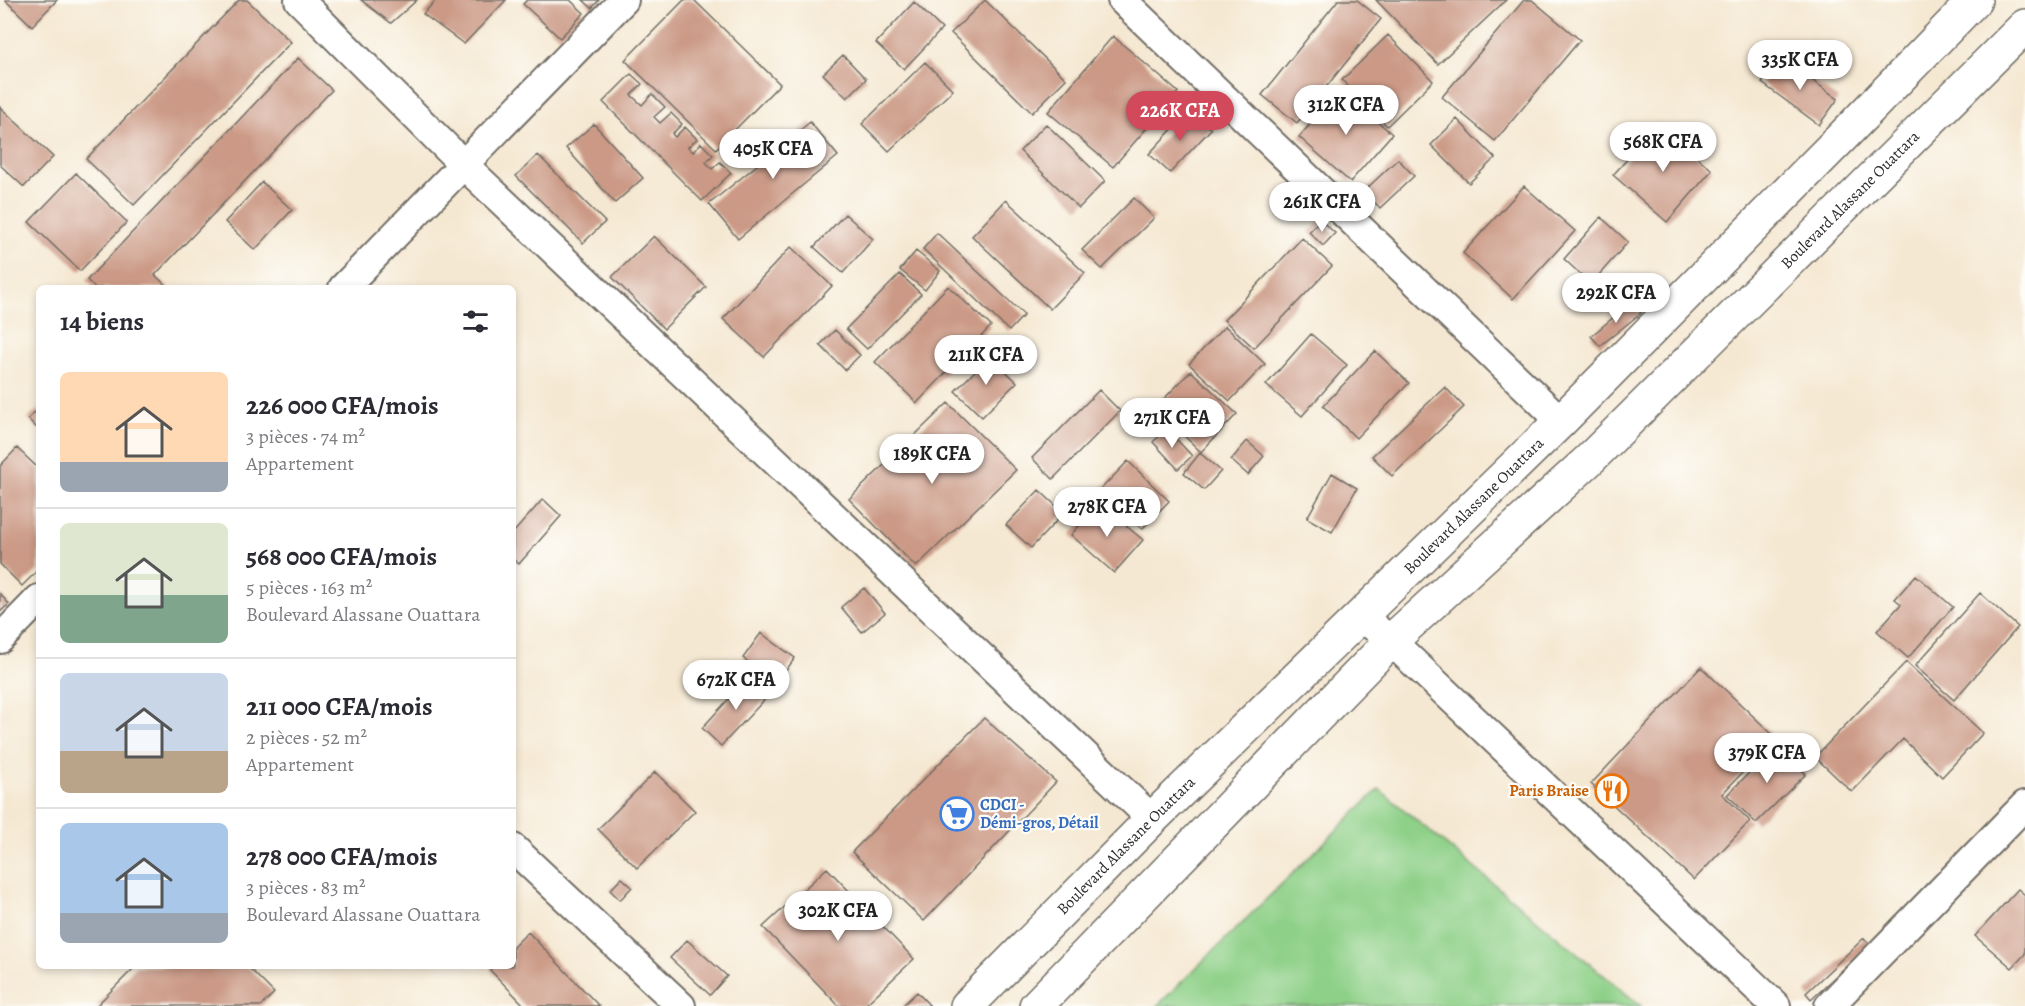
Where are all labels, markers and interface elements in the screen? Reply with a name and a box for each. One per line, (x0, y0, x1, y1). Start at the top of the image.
pin: 335K CFA (1738, 40, 1862, 91)
text: 335K CFA (1761, 46, 1839, 73)
pin: 312K CFA (1284, 85, 1408, 136)
pin: 226K CFA (1118, 91, 1242, 142)
text: 312K CFA (1308, 91, 1384, 118)
text: 226K CFA (1140, 97, 1220, 124)
pin: 568K CFA (1601, 122, 1725, 173)
street label: Boulevard Alassane Ouattara (1776, 126, 1925, 274)
text: 568K CFA (1624, 128, 1702, 155)
pin: 405K CFA (711, 129, 835, 180)
text: 405K CFA (733, 135, 813, 162)
pin: 261K CFA (1260, 182, 1384, 233)
text: 261K CFA (1283, 188, 1361, 215)
pin: 292K CFA (1554, 273, 1678, 324)
text: 292K CFA (1576, 279, 1656, 306)
text: 14 biens (60, 304, 144, 339)
icon: filters (459, 305, 492, 338)
pin: 211K CFA (924, 335, 1048, 386)
text: 211K CFA (948, 341, 1024, 368)
text: 226 000 CFA/mois (246, 388, 439, 423)
icon: home (108, 396, 180, 468)
pin: 271K CFA (1110, 398, 1234, 449)
text: 271K CFA (1134, 404, 1210, 431)
text: 3 pièces · 74 m² (246, 423, 365, 450)
street label: Boulevard Alassane Ouattara (1399, 432, 1549, 579)
pin: 189K CFA (870, 434, 994, 485)
text: 189K CFA (893, 440, 971, 467)
text: Appartement (246, 450, 354, 477)
pin: 278K CFA (1045, 487, 1169, 538)
text: 278K CFA (1067, 493, 1147, 520)
text: 568 000 CFA/mois (246, 539, 437, 574)
icon: home (108, 547, 180, 619)
text: 5 pièces · 163 m² (246, 574, 372, 601)
text: Boulevard Alassane Ouattara (246, 601, 480, 628)
pin: 672K CFA (674, 660, 798, 711)
text: 672K CFA (697, 666, 775, 693)
text: 211 000 CFA/mois (246, 689, 433, 724)
icon: home (108, 697, 180, 769)
text: 2 pièces · 52 m² (246, 724, 367, 751)
pin: 379K CFA (1705, 733, 1829, 784)
text: 379K CFA (1728, 739, 1806, 766)
text: Appartement (246, 751, 354, 778)
street label: Boulevard Alassane Ouattara (1052, 771, 1201, 920)
restaurant icon: Paris Braise (1594, 773, 1630, 809)
place label: Paris Braise (1509, 780, 1589, 802)
place label: CDCI - Démi-gros, Détail (980, 794, 1099, 834)
supermarket icon: CDCI - Démi-gros, Détail (939, 796, 975, 832)
text: 278 000 CFA/mois (246, 839, 438, 874)
icon: home (108, 847, 180, 919)
text: 3 pièces · 83 m² (246, 874, 366, 901)
pin: 302K CFA (776, 891, 900, 942)
text: 302K CFA (798, 897, 878, 924)
text: Boulevard Alassane Ouattara (246, 901, 480, 928)

